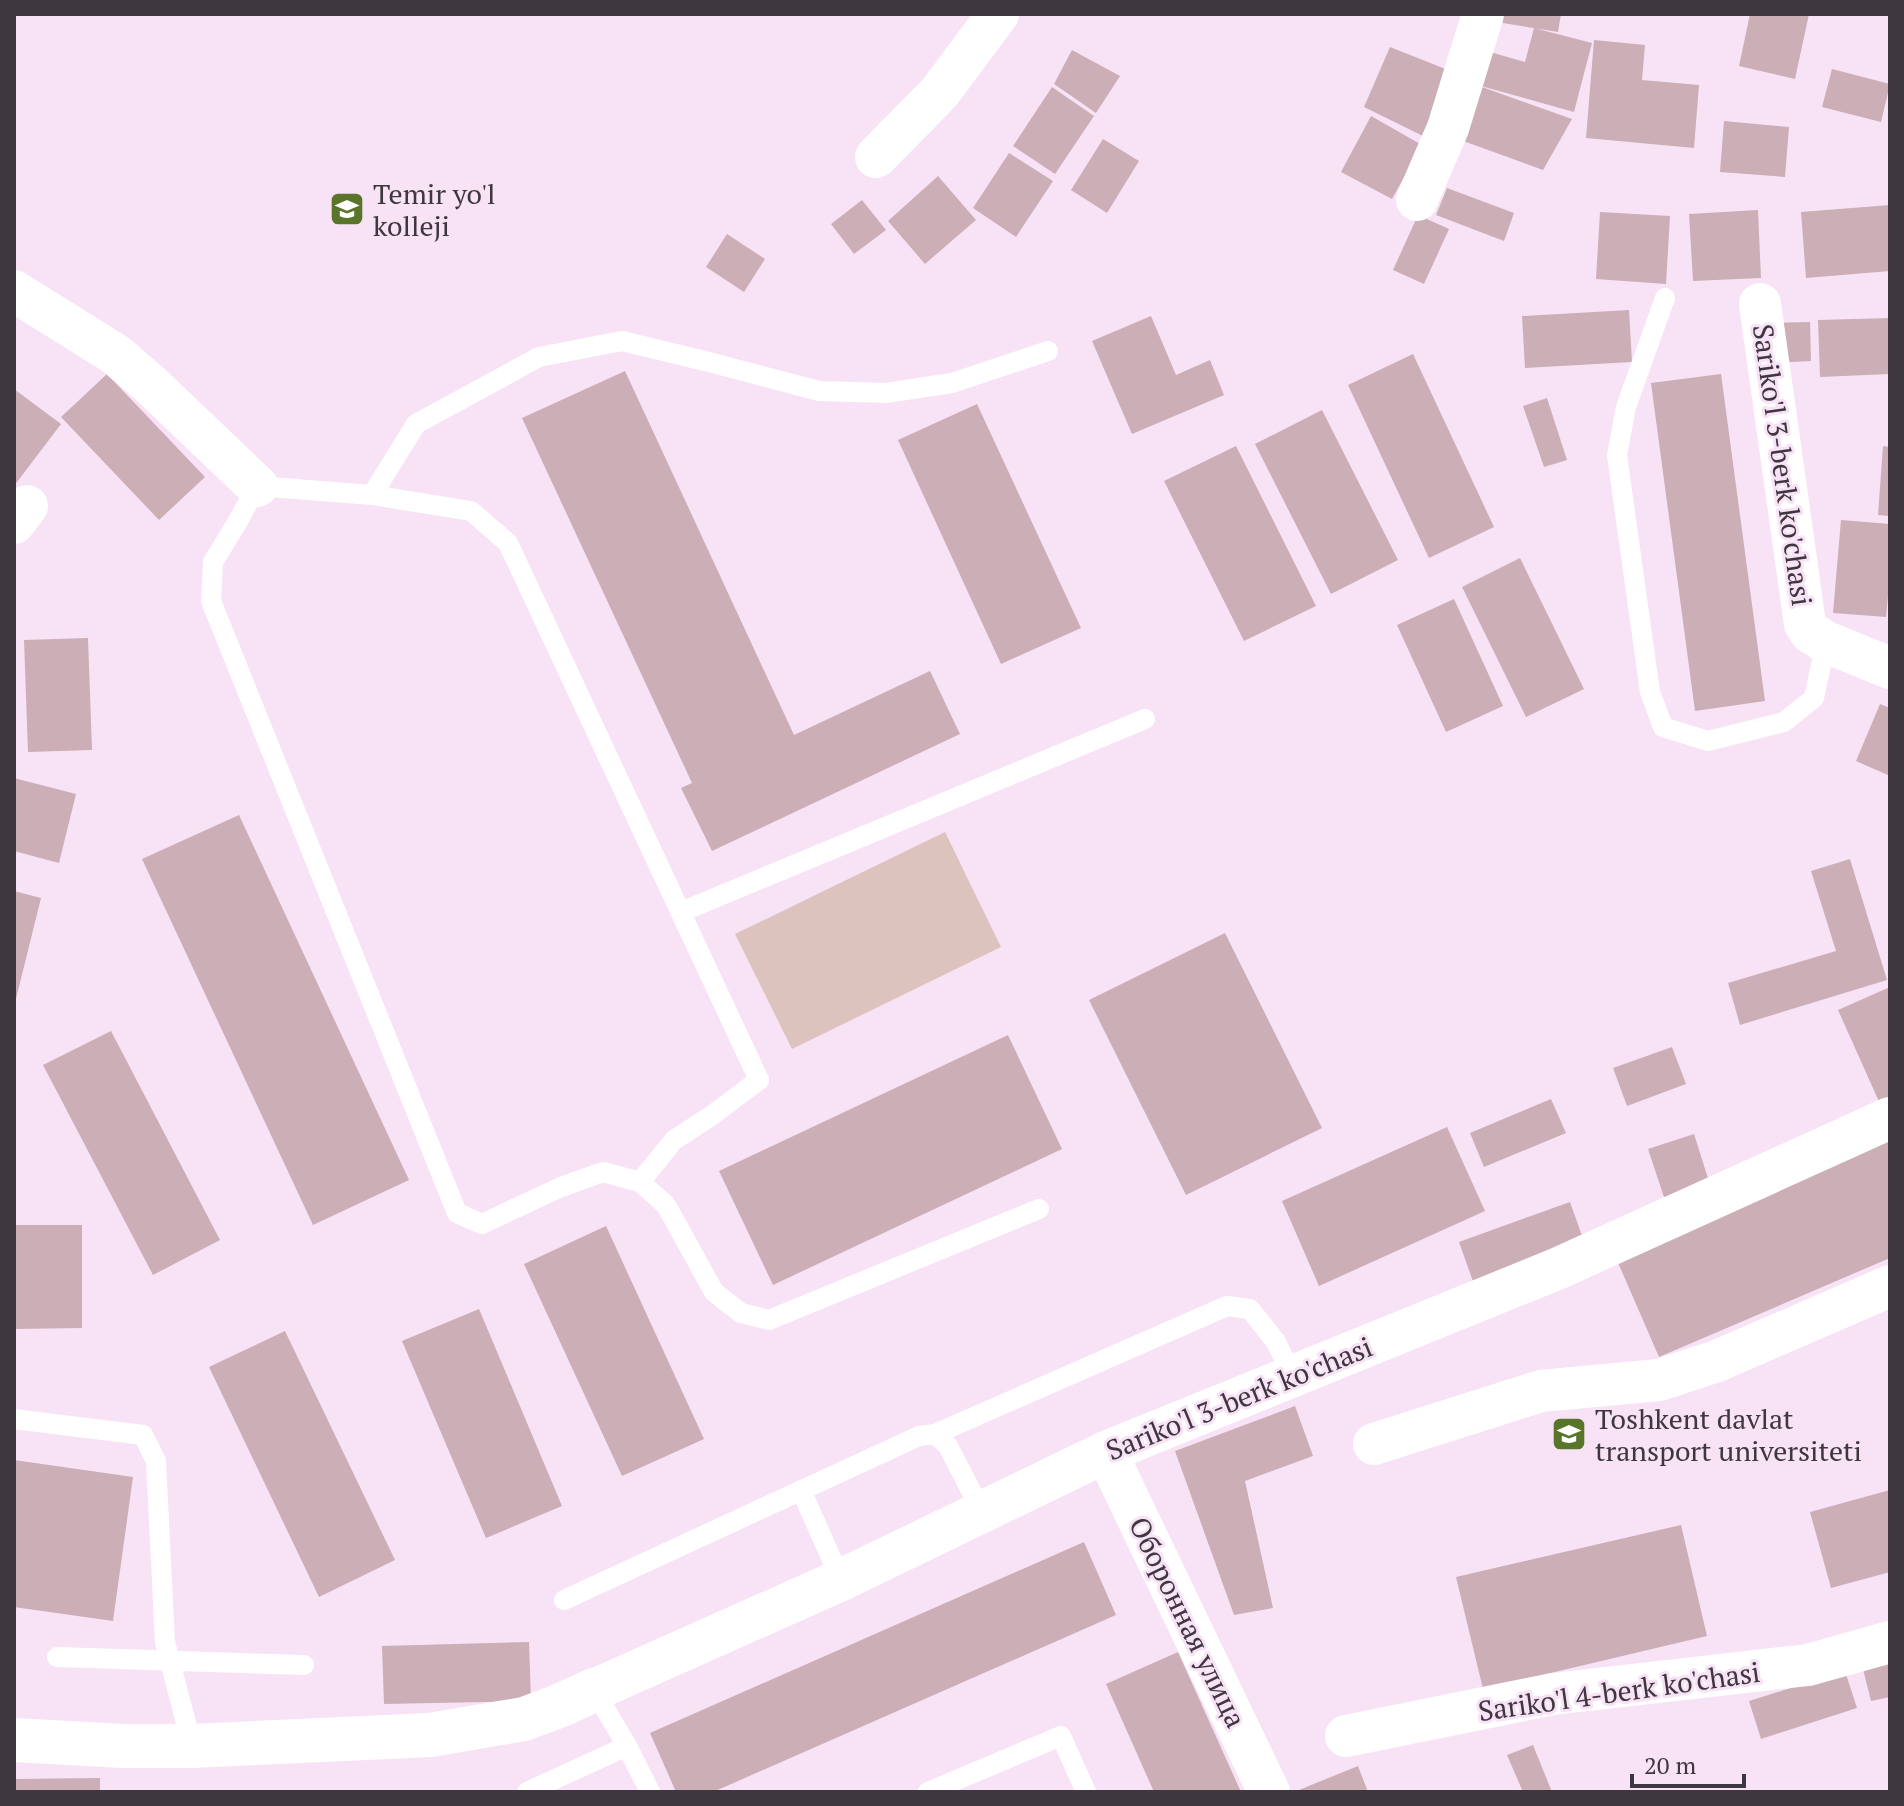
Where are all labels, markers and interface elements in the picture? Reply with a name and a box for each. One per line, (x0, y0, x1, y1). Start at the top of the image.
place label: Temir yo'l kolleji (373, 175, 495, 244)
school or university icon: Temir yo'l kolleji (328, 190, 366, 228)
street label: Sariko'l 3-berk ko'chasi (1745, 322, 1821, 608)
street label: Sariko'l 3-berk ko'chasi (1100, 1328, 1378, 1468)
place label: Toshkent davlat transport universiteti (1595, 1400, 1862, 1469)
school or university icon: Toshkent davlat transport universiteti (1550, 1415, 1588, 1453)
street label: Оборонная улица (1121, 1511, 1255, 1733)
street label: Sariko'l 4-berk ko'chasi (1476, 1653, 1762, 1729)
scale bar (1632, 1738, 1744, 1788)
text: 20 m (1644, 1749, 1696, 1781)

